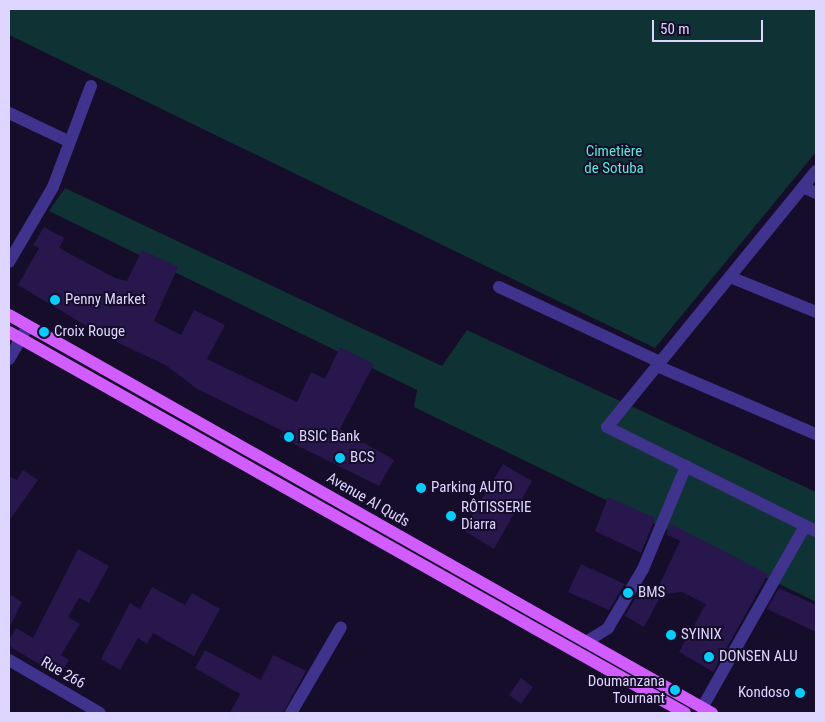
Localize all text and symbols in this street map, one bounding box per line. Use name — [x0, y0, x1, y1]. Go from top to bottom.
scale bar — [655, 10, 766, 42]
text: 50 m — [660, 20, 690, 38]
park label: Cimetière de Sotuba — [584, 142, 644, 177]
place label: Penny Market — [65, 291, 146, 309]
marker: Penny Market — [49, 294, 61, 306]
place label: Croix Rouge — [54, 323, 125, 341]
marker: Croix Rouge — [38, 326, 50, 338]
place label: BSIC Bank — [299, 428, 360, 446]
marker: BSIC Bank — [283, 431, 295, 443]
place label: BCS — [350, 449, 374, 467]
marker: BCS — [334, 452, 346, 464]
street label: Avenue Al Quds — [323, 469, 413, 531]
place label: Parking AUTO — [431, 479, 513, 497]
marker: Parking AUTO — [415, 482, 427, 494]
place label: RÔTISSERIE Diarra — [461, 498, 532, 533]
marker: RÔTISSERIE Diarra — [445, 510, 457, 522]
place label: BMS — [638, 584, 665, 602]
marker: BMS — [622, 587, 634, 599]
place label: SYINIX — [681, 626, 722, 644]
marker: SYINIX — [665, 629, 677, 641]
place label: DONSEN ALU — [719, 648, 798, 666]
marker: DONSEN ALU — [703, 651, 715, 663]
street label: Rue 266 — [38, 653, 88, 693]
place label: Doumanzana Tournant — [588, 672, 665, 707]
marker: Doumanzana Tournant — [669, 684, 681, 696]
place label: Kondoso — [738, 684, 790, 702]
marker: Kondoso — [794, 687, 806, 699]

